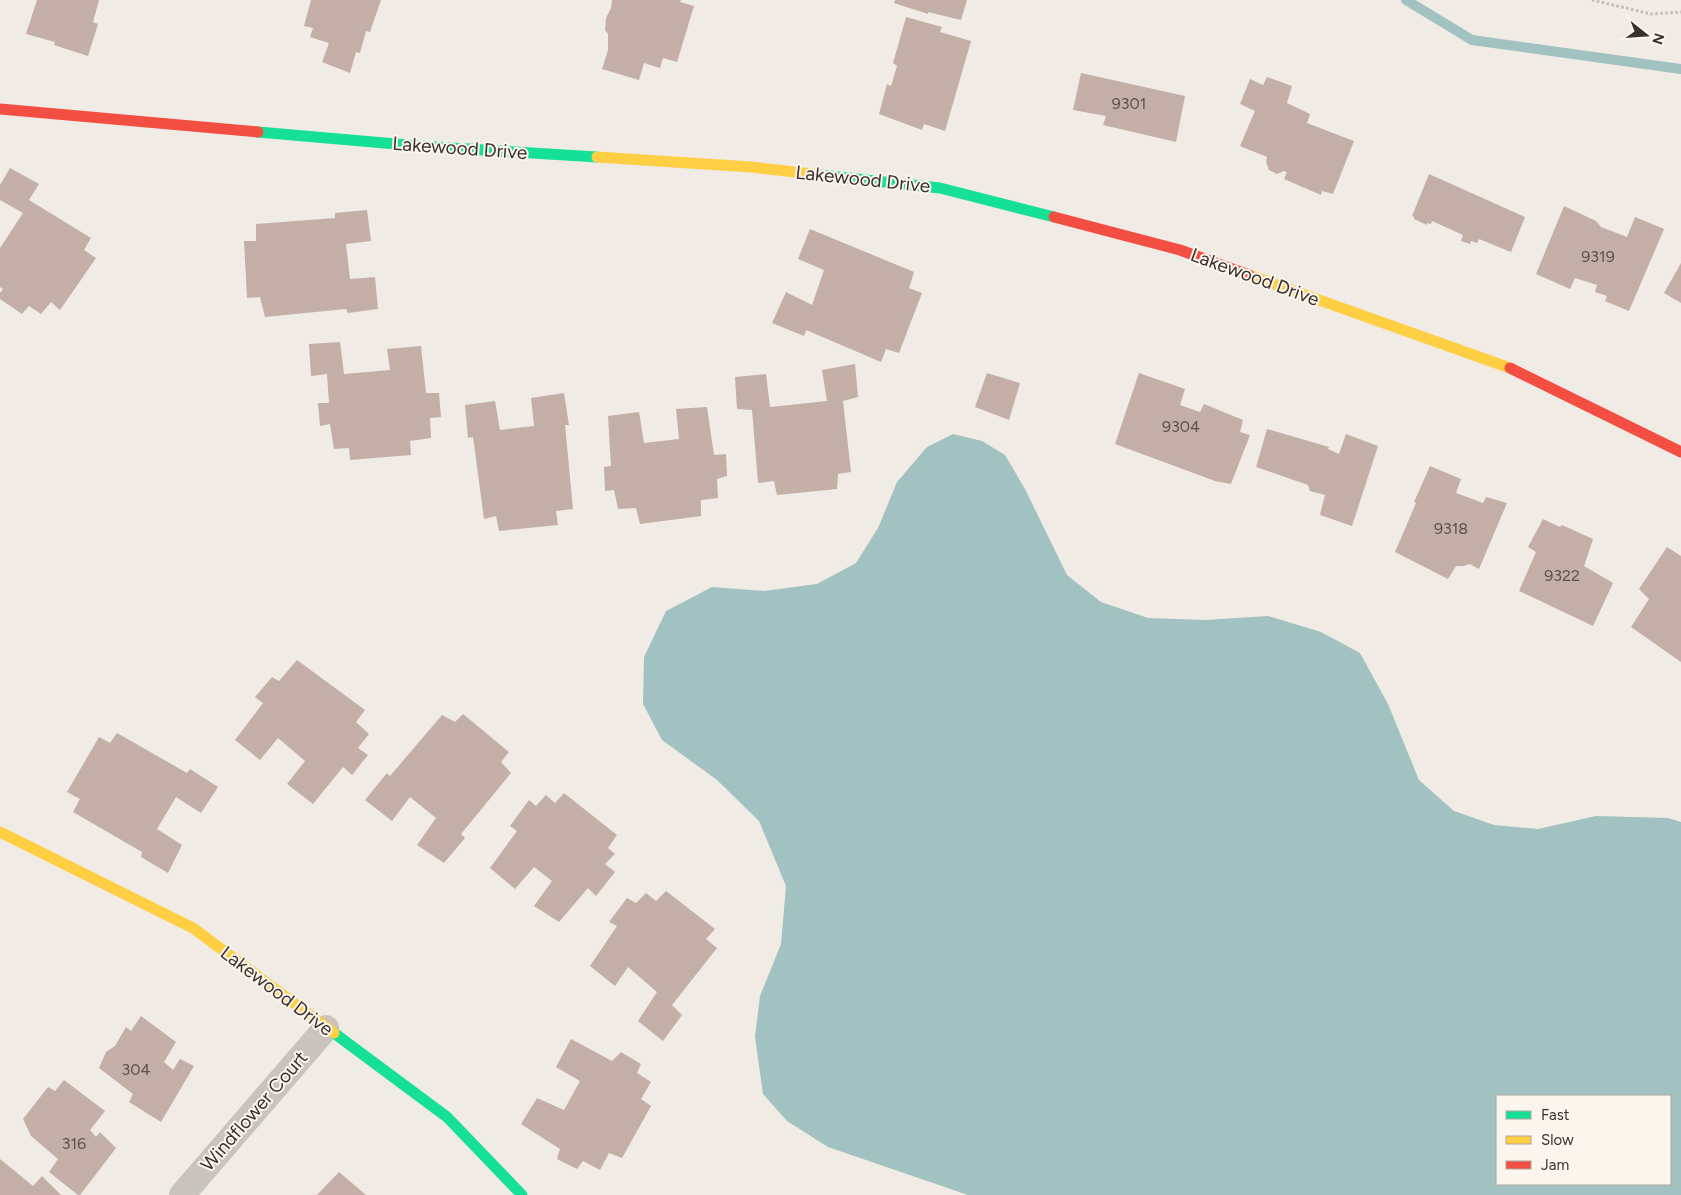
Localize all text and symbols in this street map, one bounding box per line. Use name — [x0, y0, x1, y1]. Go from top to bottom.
north arrow — [1621, 10, 1671, 60]
text: N — [1648, 31, 1668, 46]
house number: 9301 — [1112, 94, 1146, 113]
street label: Lakewood Drive — [392, 132, 528, 164]
street label: Lakewood Drive — [795, 160, 931, 198]
street label: Lakewood Drive — [1188, 243, 1322, 311]
house number: 9319 — [1581, 247, 1615, 266]
house number: 9304 — [1162, 417, 1200, 436]
house number: 9318 — [1434, 519, 1468, 538]
house number: 9322 — [1544, 566, 1580, 585]
street label: Lakewood Drive — [216, 941, 338, 1041]
street label: Windflower Court — [196, 1046, 312, 1176]
house number: 304 — [122, 1060, 151, 1079]
legend — [1496, 1095, 1671, 1185]
text: Fast — [1541, 1106, 1570, 1124]
text: Slow — [1541, 1131, 1574, 1149]
house number: 316 — [62, 1134, 86, 1153]
text: Jam — [1541, 1156, 1569, 1174]

